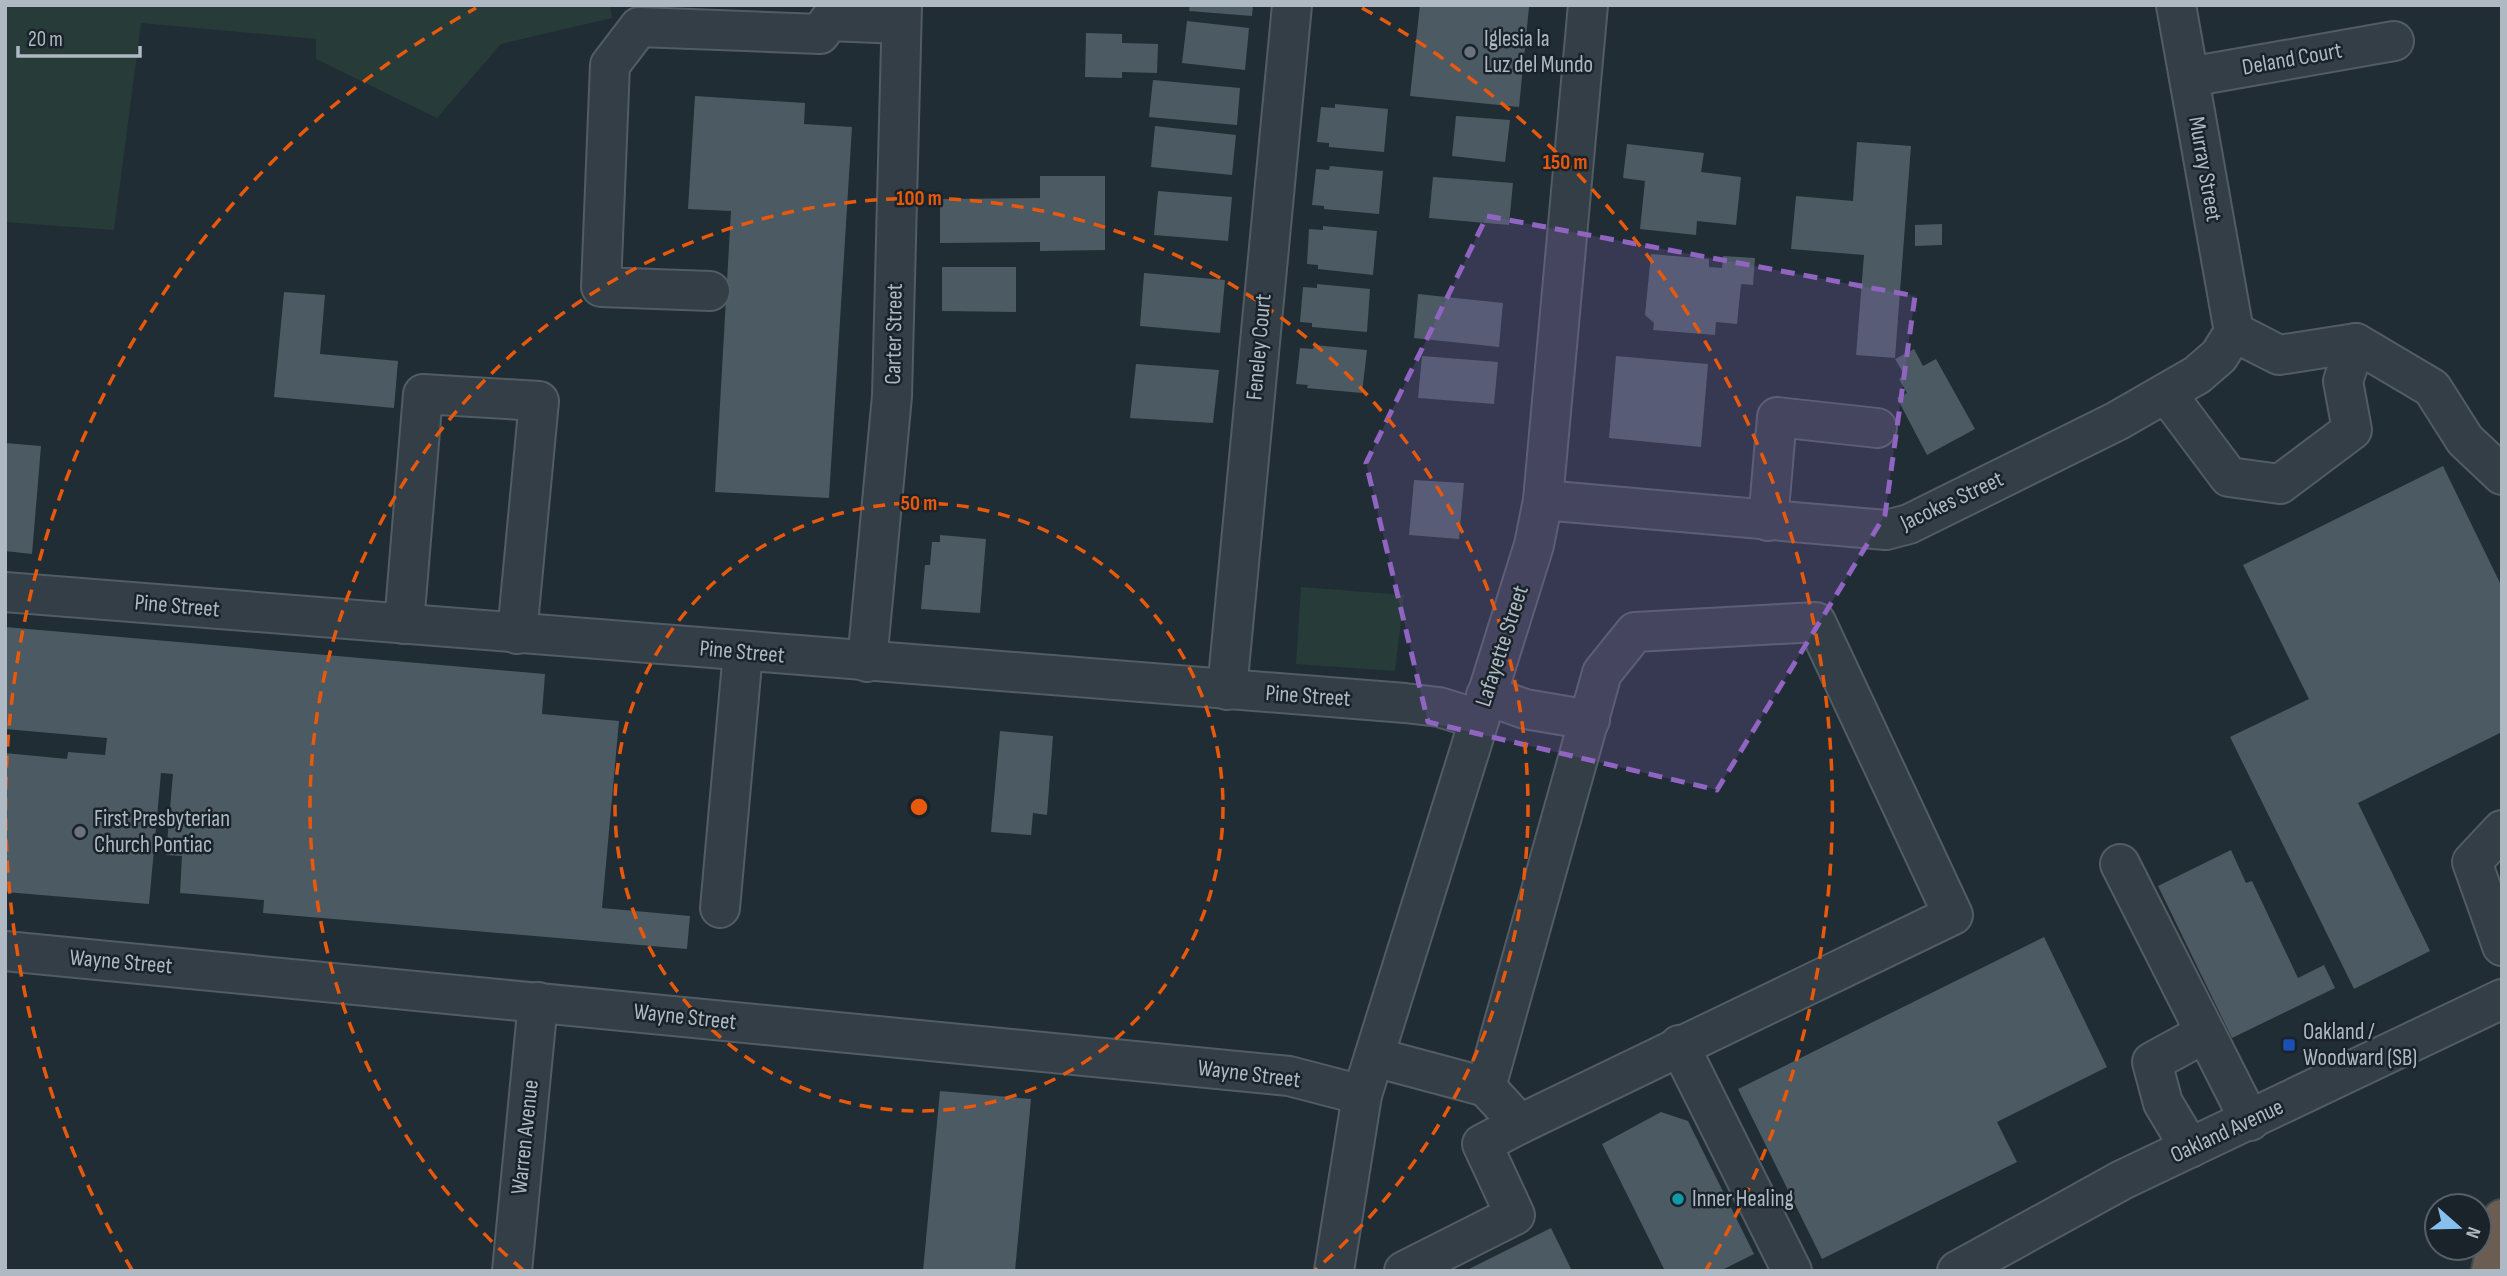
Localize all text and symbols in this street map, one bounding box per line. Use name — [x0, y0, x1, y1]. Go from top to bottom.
scale bar — [18, 14, 140, 58]
place label: Iglesia la Luz del Mundo — [1484, 25, 1593, 79]
text: 20 m — [28, 27, 63, 52]
street label: Deland Court — [2240, 36, 2344, 82]
marker: Iglesia la Luz del Mundo — [1462, 44, 1478, 60]
street label: Murray Street — [2182, 114, 2228, 224]
text: 150 m — [1543, 150, 1587, 175]
text: 100 m — [896, 186, 942, 211]
street label: Carter Street — [879, 283, 909, 385]
street label: Feneley Court — [1240, 293, 1278, 401]
street label: Jacokes Street — [1895, 465, 2008, 537]
text: 50 m — [901, 491, 937, 516]
street label: Lafayette Street — [1469, 582, 1535, 710]
street label: Pine Street — [133, 588, 221, 624]
street label: Pine Street — [698, 634, 786, 670]
street label: Pine Street — [1264, 679, 1352, 713]
centre of rings — [907, 795, 931, 819]
place label: First Presbyterian Church Pontiac — [94, 805, 230, 859]
marker: First Presbyterian Church Pontiac — [72, 824, 88, 840]
street label: Wayne Street — [68, 944, 174, 980]
street label: Wayne Street — [632, 998, 738, 1036]
place label: Oakland / Woodward (SB) — [2303, 1018, 2417, 1072]
marker: Oakland / Woodward (SB) — [2281, 1037, 2297, 1053]
street label: Wayne Street — [1196, 1054, 1302, 1094]
street label: Warren Avenue — [505, 1078, 545, 1196]
street label: Oakland Avenue — [2166, 1093, 2288, 1169]
place label: Inner Healing — [1692, 1185, 1794, 1213]
marker: Inner Healing — [1670, 1191, 1686, 1207]
north arrow — [2423, 1192, 2493, 1262]
text: N — [2460, 1224, 2485, 1241]

